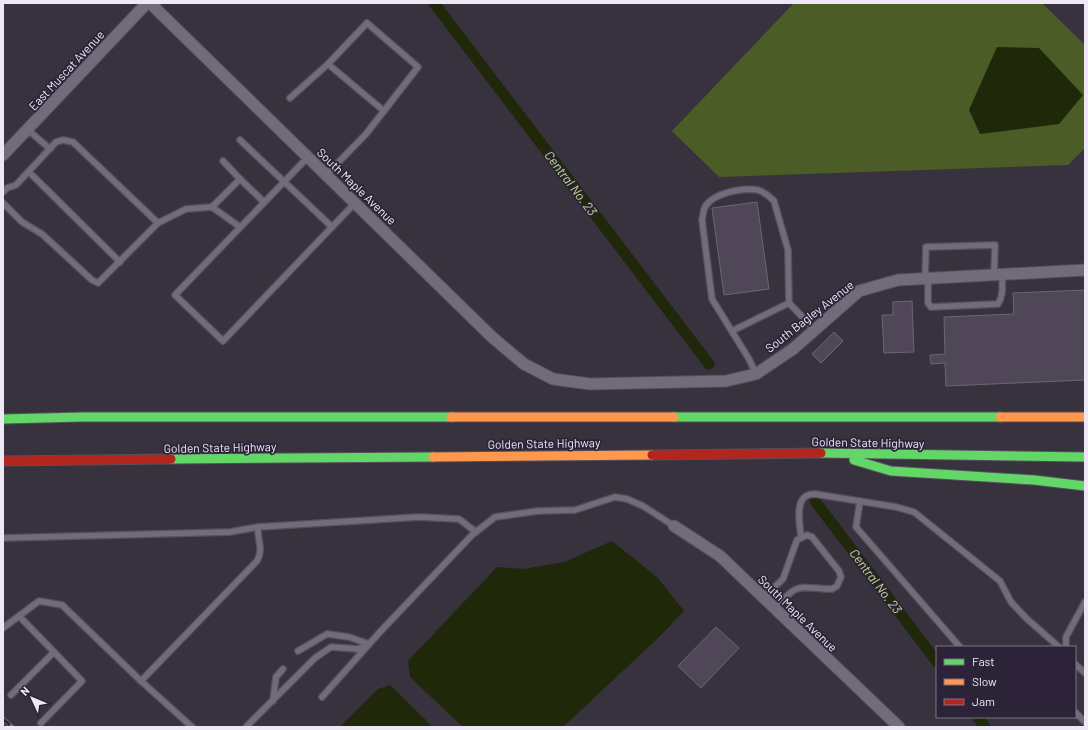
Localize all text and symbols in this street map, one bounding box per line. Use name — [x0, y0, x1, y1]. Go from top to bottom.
street label: East Muscat Avenue — [25, 27, 107, 113]
street label: South Maple Avenue — [315, 145, 399, 227]
water label: Central No. 23 — [541, 147, 601, 219]
street label: South Bagley Avenue — [762, 277, 856, 355]
street label: Golden State Highway — [812, 434, 925, 450]
street label: Golden State Highway — [488, 435, 601, 451]
street label: Golden State Highway — [164, 439, 277, 455]
water label: Central No. 23 — [846, 545, 906, 617]
street label: South Maple Avenue — [756, 572, 840, 654]
legend — [936, 646, 1076, 718]
text: Fast — [972, 654, 995, 668]
text: Slow — [972, 674, 997, 688]
north arrow — [12, 678, 52, 718]
text: N — [17, 684, 32, 698]
text: Jam — [972, 694, 995, 708]

